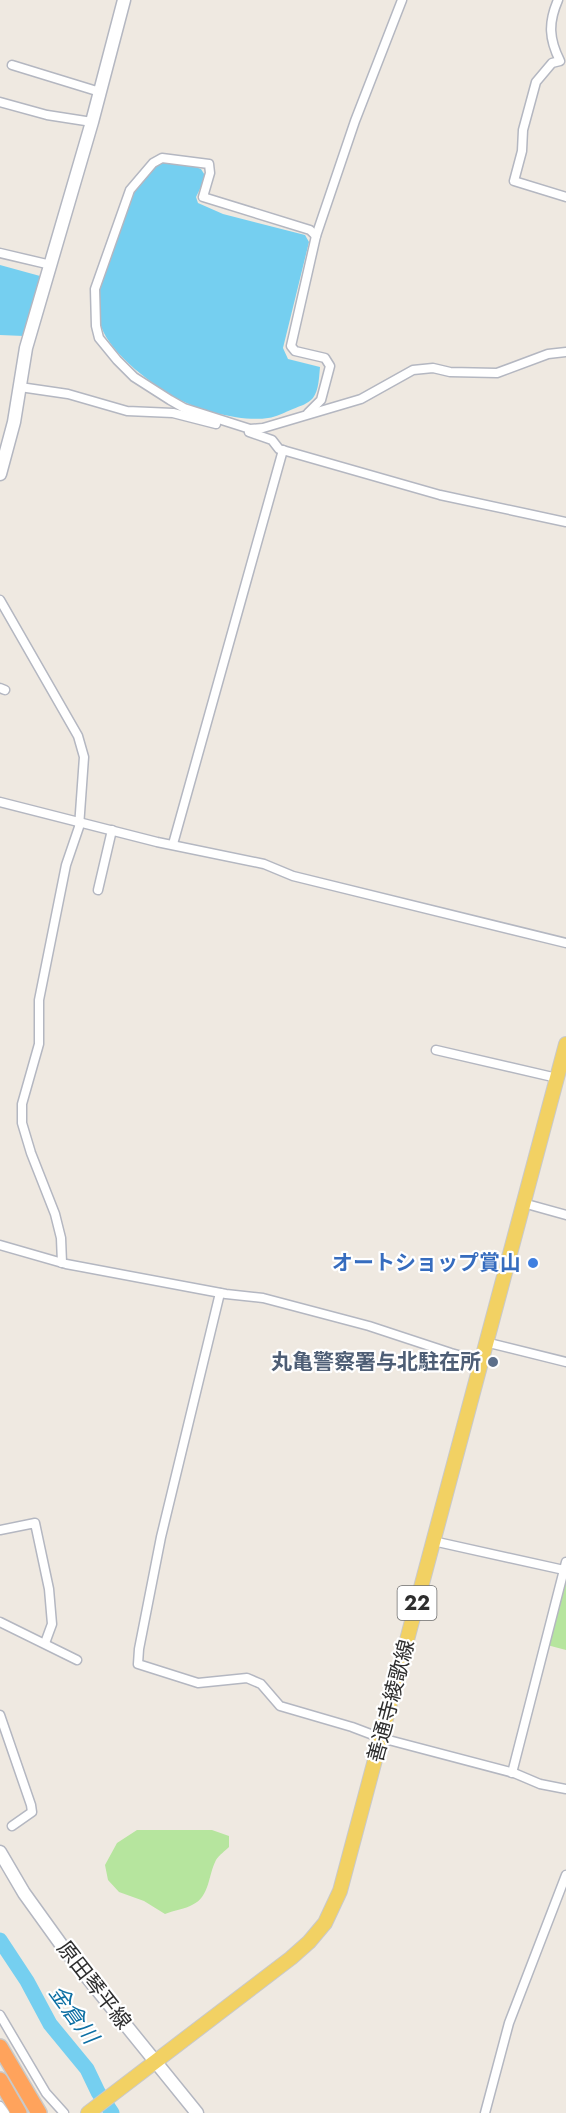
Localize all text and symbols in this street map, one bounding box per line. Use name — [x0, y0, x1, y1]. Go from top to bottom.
place label: オートショップ賞山 — [332, 1248, 521, 1278]
marker: オートショップ賞山 — [526, 1256, 540, 1270]
place label: 丸亀警察署与北駐在所 — [271, 1347, 481, 1377]
marker: 丸亀警察署与北駐在所 — [486, 1355, 500, 1369]
road number: 22 — [398, 1586, 436, 1620]
street label: 善通寺綾歌線 — [360, 1636, 422, 1766]
street label: 原田琴平線 — [50, 1934, 138, 2036]
water label: 金倉川 — [42, 1978, 108, 2052]

